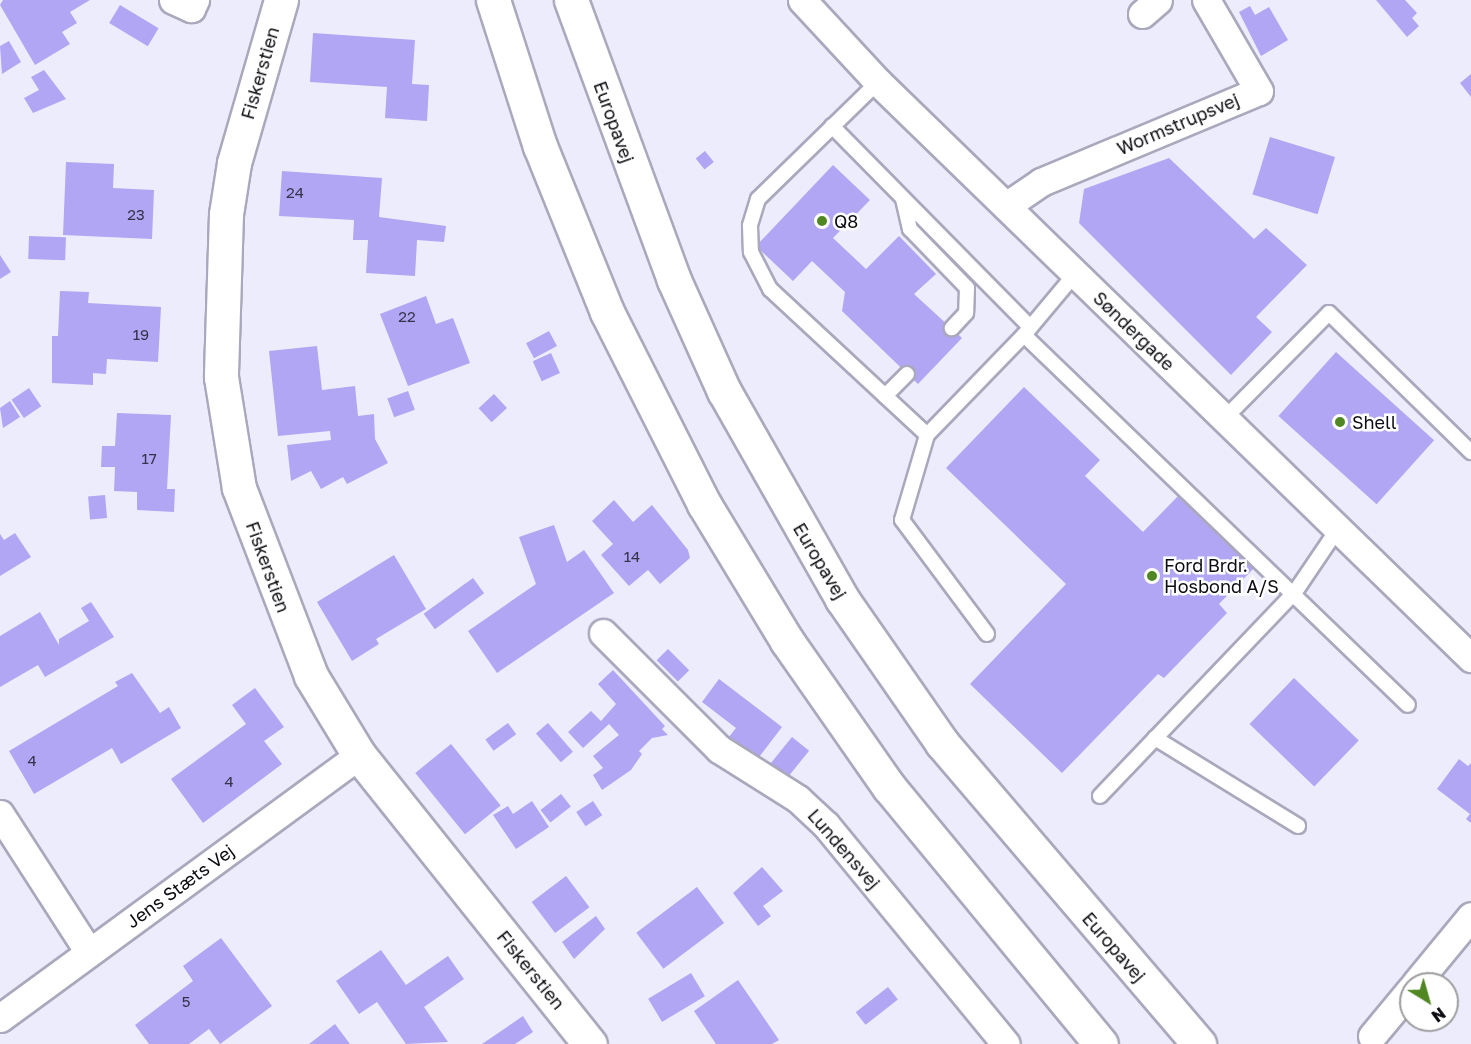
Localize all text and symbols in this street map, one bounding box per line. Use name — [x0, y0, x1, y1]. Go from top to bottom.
street label: Fiskerstien — [236, 24, 284, 122]
street label: Europavej — [589, 78, 639, 166]
street label: Wormstrupsvej — [1114, 89, 1242, 159]
house number: 24 — [286, 184, 304, 202]
house number: 23 — [127, 206, 145, 224]
place label: Q8 — [834, 210, 858, 232]
marker: Q8 — [815, 214, 829, 228]
street label: Søndergade — [1089, 287, 1179, 375]
house number: 22 — [398, 308, 416, 326]
house number: 19 — [133, 326, 149, 344]
place label: Shell — [1352, 411, 1397, 433]
marker: Shell — [1333, 415, 1347, 429]
house number: 17 — [141, 450, 157, 468]
street label: Fiskerstien — [242, 518, 294, 616]
street label: Europavej — [789, 519, 851, 603]
house number: 14 — [624, 548, 640, 566]
place label: Ford Brdr. Hosbond A/S — [1164, 555, 1279, 598]
marker: Ford Brdr. Hosbond A/S — [1145, 569, 1159, 583]
house number: 4 — [27, 752, 37, 770]
house number: 4 — [224, 773, 234, 791]
street label: Lundensvej — [803, 805, 885, 893]
street label: Jens Stæts Vej — [122, 840, 238, 932]
street label: Europavej — [1078, 908, 1150, 986]
street label: Fiskerstien — [493, 926, 569, 1014]
north arrow — [1399, 972, 1459, 1032]
house number: 5 — [182, 993, 190, 1011]
text: N — [1428, 1003, 1450, 1026]

